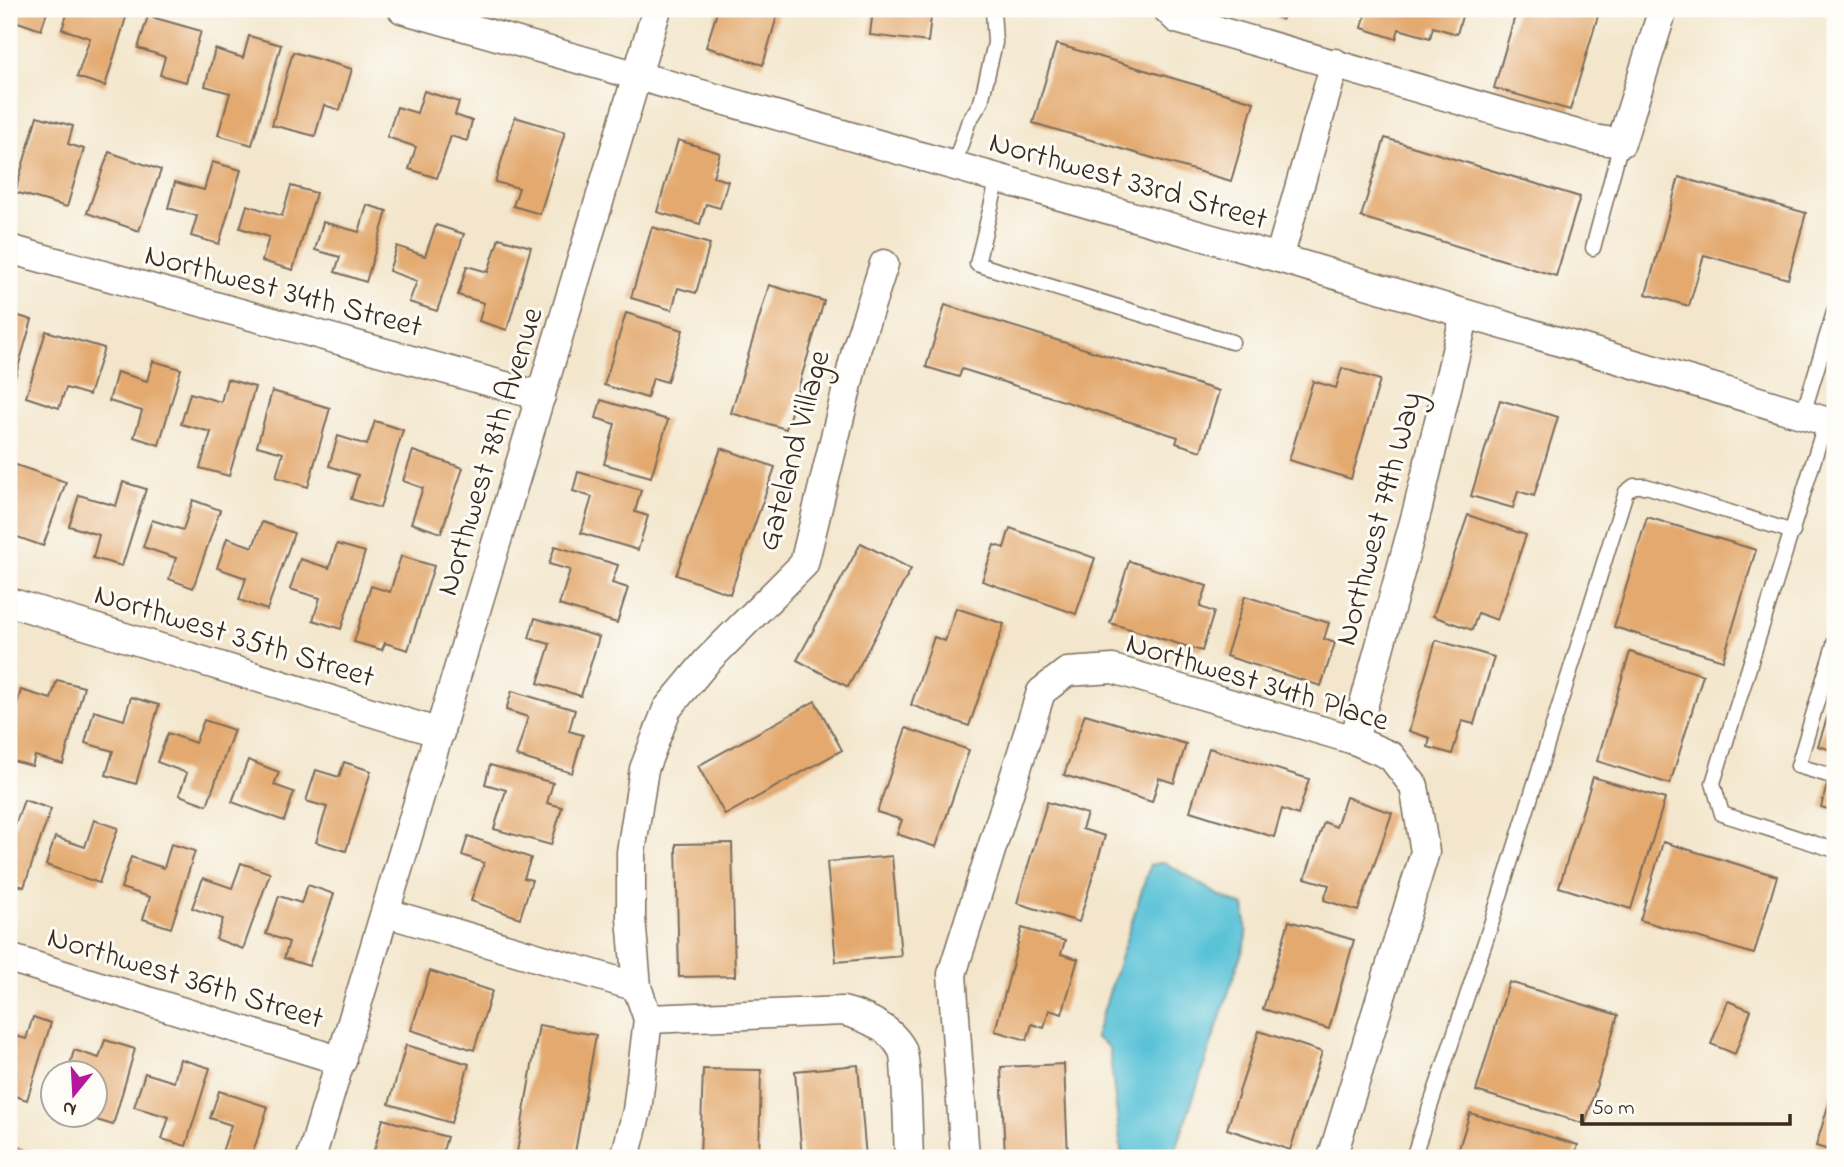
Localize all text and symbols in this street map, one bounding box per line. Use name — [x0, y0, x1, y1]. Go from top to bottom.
street label: Northwest 33rd Street — [983, 120, 1273, 245]
street label: Northwest 34th Street — [139, 233, 427, 352]
street label: Northwest 78th Avenue — [425, 301, 558, 602]
street label: Gateland Village — [746, 345, 845, 556]
street label: Northwest 79th Way — [1324, 387, 1437, 651]
street label: Northwest 35th Street — [88, 572, 380, 702]
street label: Northwest 34th Place — [1120, 621, 1395, 746]
street label: Northwest 36th Street — [41, 915, 329, 1044]
north arrow — [38, 1058, 108, 1128]
scale bar — [1582, 1083, 1790, 1127]
text: N — [59, 1093, 80, 1123]
text: 50 m — [1592, 1094, 1635, 1124]

